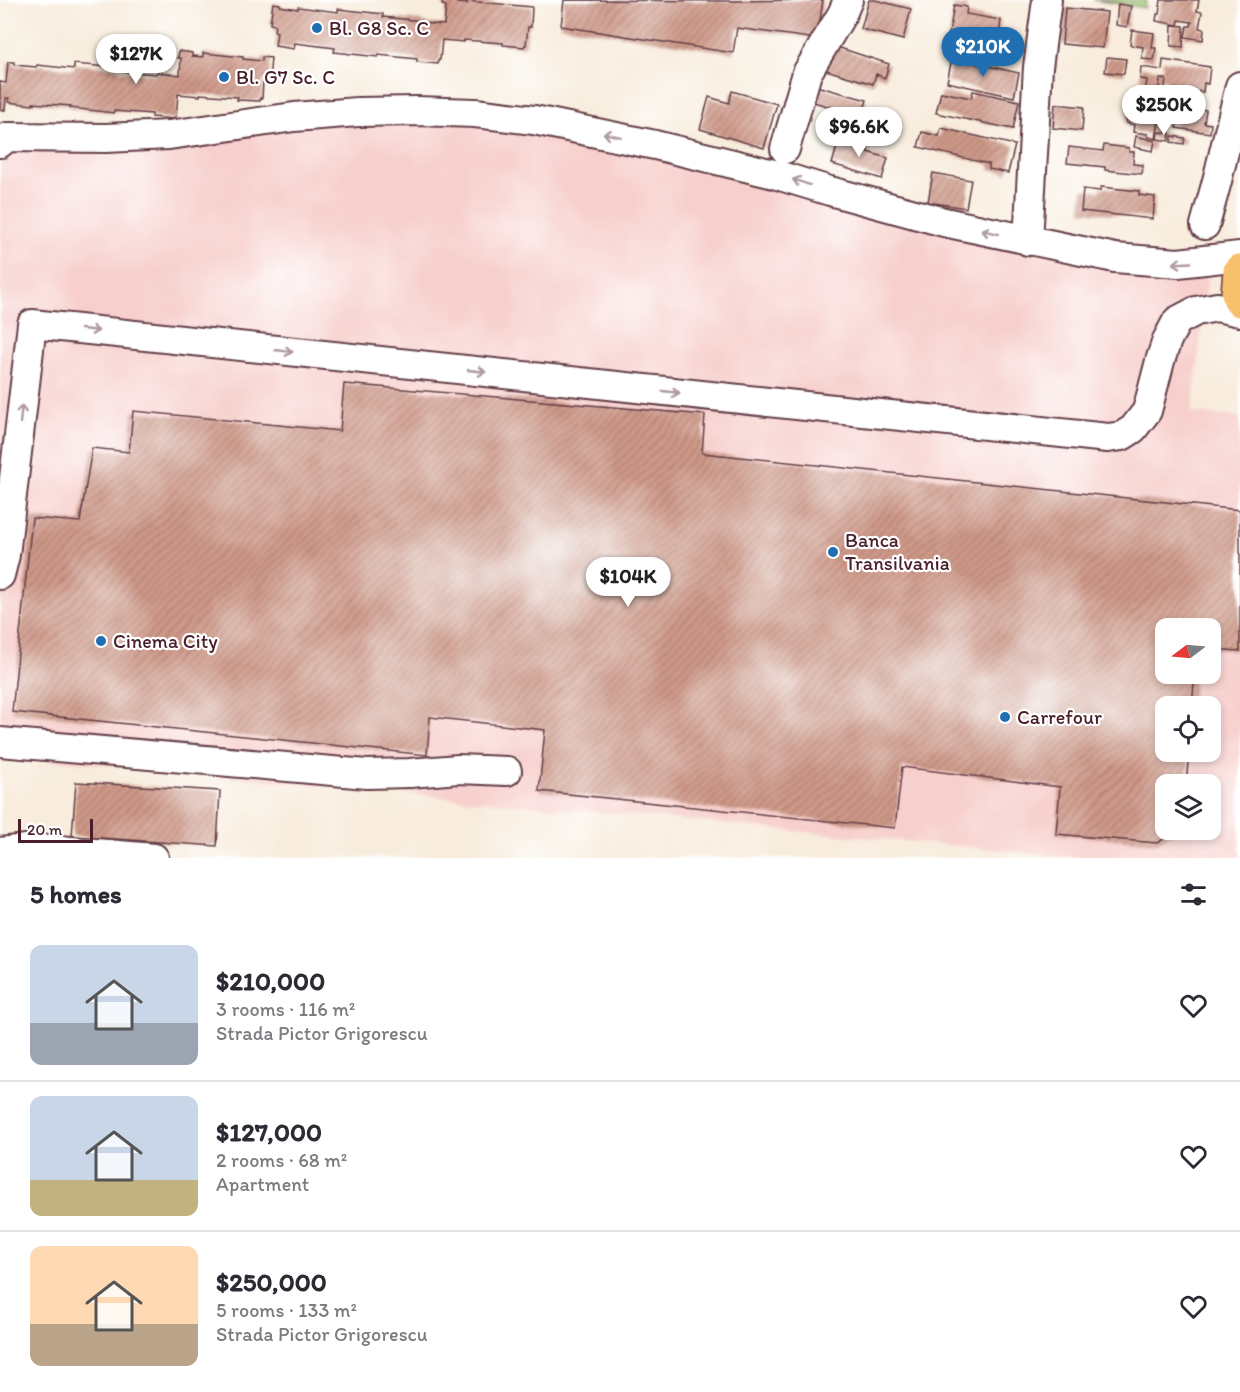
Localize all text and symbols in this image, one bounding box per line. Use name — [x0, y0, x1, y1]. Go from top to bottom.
place label: Bl. G8 Sc. C — [329, 16, 429, 40]
marker: Bl. G8 Sc. C — [310, 21, 324, 35]
pin: $210K — [941, 27, 1025, 78]
pin: $127K — [94, 34, 178, 85]
text: $210K — [955, 34, 1011, 58]
text: $127K — [110, 41, 162, 65]
place label: Bl. G7 Sc. C — [236, 65, 335, 89]
marker: Bl. G7 Sc. C — [217, 70, 231, 84]
pin: $250K — [1122, 85, 1206, 136]
text: $250K — [1136, 92, 1192, 116]
pin: $96.6K — [810, 107, 908, 158]
text: $96.6K — [829, 114, 889, 138]
one-way arrow — [603, 129, 622, 141]
one-way arrow — [792, 176, 811, 187]
one-way arrow — [981, 226, 1000, 238]
one-way arrow — [1173, 257, 1192, 268]
one-way arrow — [79, 325, 99, 336]
one-way arrow — [273, 346, 293, 357]
one-way arrow — [467, 366, 487, 377]
one-way arrow — [661, 387, 681, 398]
one-way arrow — [16, 404, 27, 424]
place label: Banca Transilvania — [845, 528, 950, 575]
marker: Banca Transilvania — [826, 545, 840, 559]
pin: $104K — [586, 557, 670, 608]
text: $104K — [600, 564, 656, 588]
north arrow — [1155, 618, 1221, 684]
map controls — [1155, 618, 1221, 840]
place label: Cinema City — [113, 629, 218, 653]
marker: Cinema City — [94, 634, 108, 648]
button: locate — [1155, 696, 1221, 762]
place label: Carrefour — [1017, 705, 1102, 729]
marker: Carrefour — [998, 710, 1012, 724]
button: layers — [1155, 774, 1221, 840]
scale bar — [18, 816, 93, 844]
text: 20 m — [27, 820, 62, 839]
text: 5 homes — [30, 878, 122, 910]
icon: filters — [1177, 878, 1210, 911]
text: $210,000 — [216, 965, 325, 997]
icon: home — [78, 969, 150, 1041]
icon: heart — [1177, 989, 1210, 1022]
text: 3 rooms · 116 m² — [216, 997, 355, 1021]
text: Strada Pictor Grigorescu — [216, 1021, 428, 1045]
text: $127,000 — [216, 1116, 322, 1148]
icon: home — [78, 1120, 150, 1192]
icon: heart — [1177, 1140, 1210, 1173]
text: 2 rooms · 68 m² — [216, 1148, 347, 1172]
text: Apartment — [216, 1172, 309, 1196]
text: $250,000 — [216, 1266, 327, 1298]
icon: home — [78, 1270, 150, 1342]
icon: heart — [1177, 1290, 1210, 1323]
text: 5 rooms · 133 m² — [216, 1298, 357, 1322]
text: Strada Pictor Grigorescu — [216, 1322, 428, 1346]

